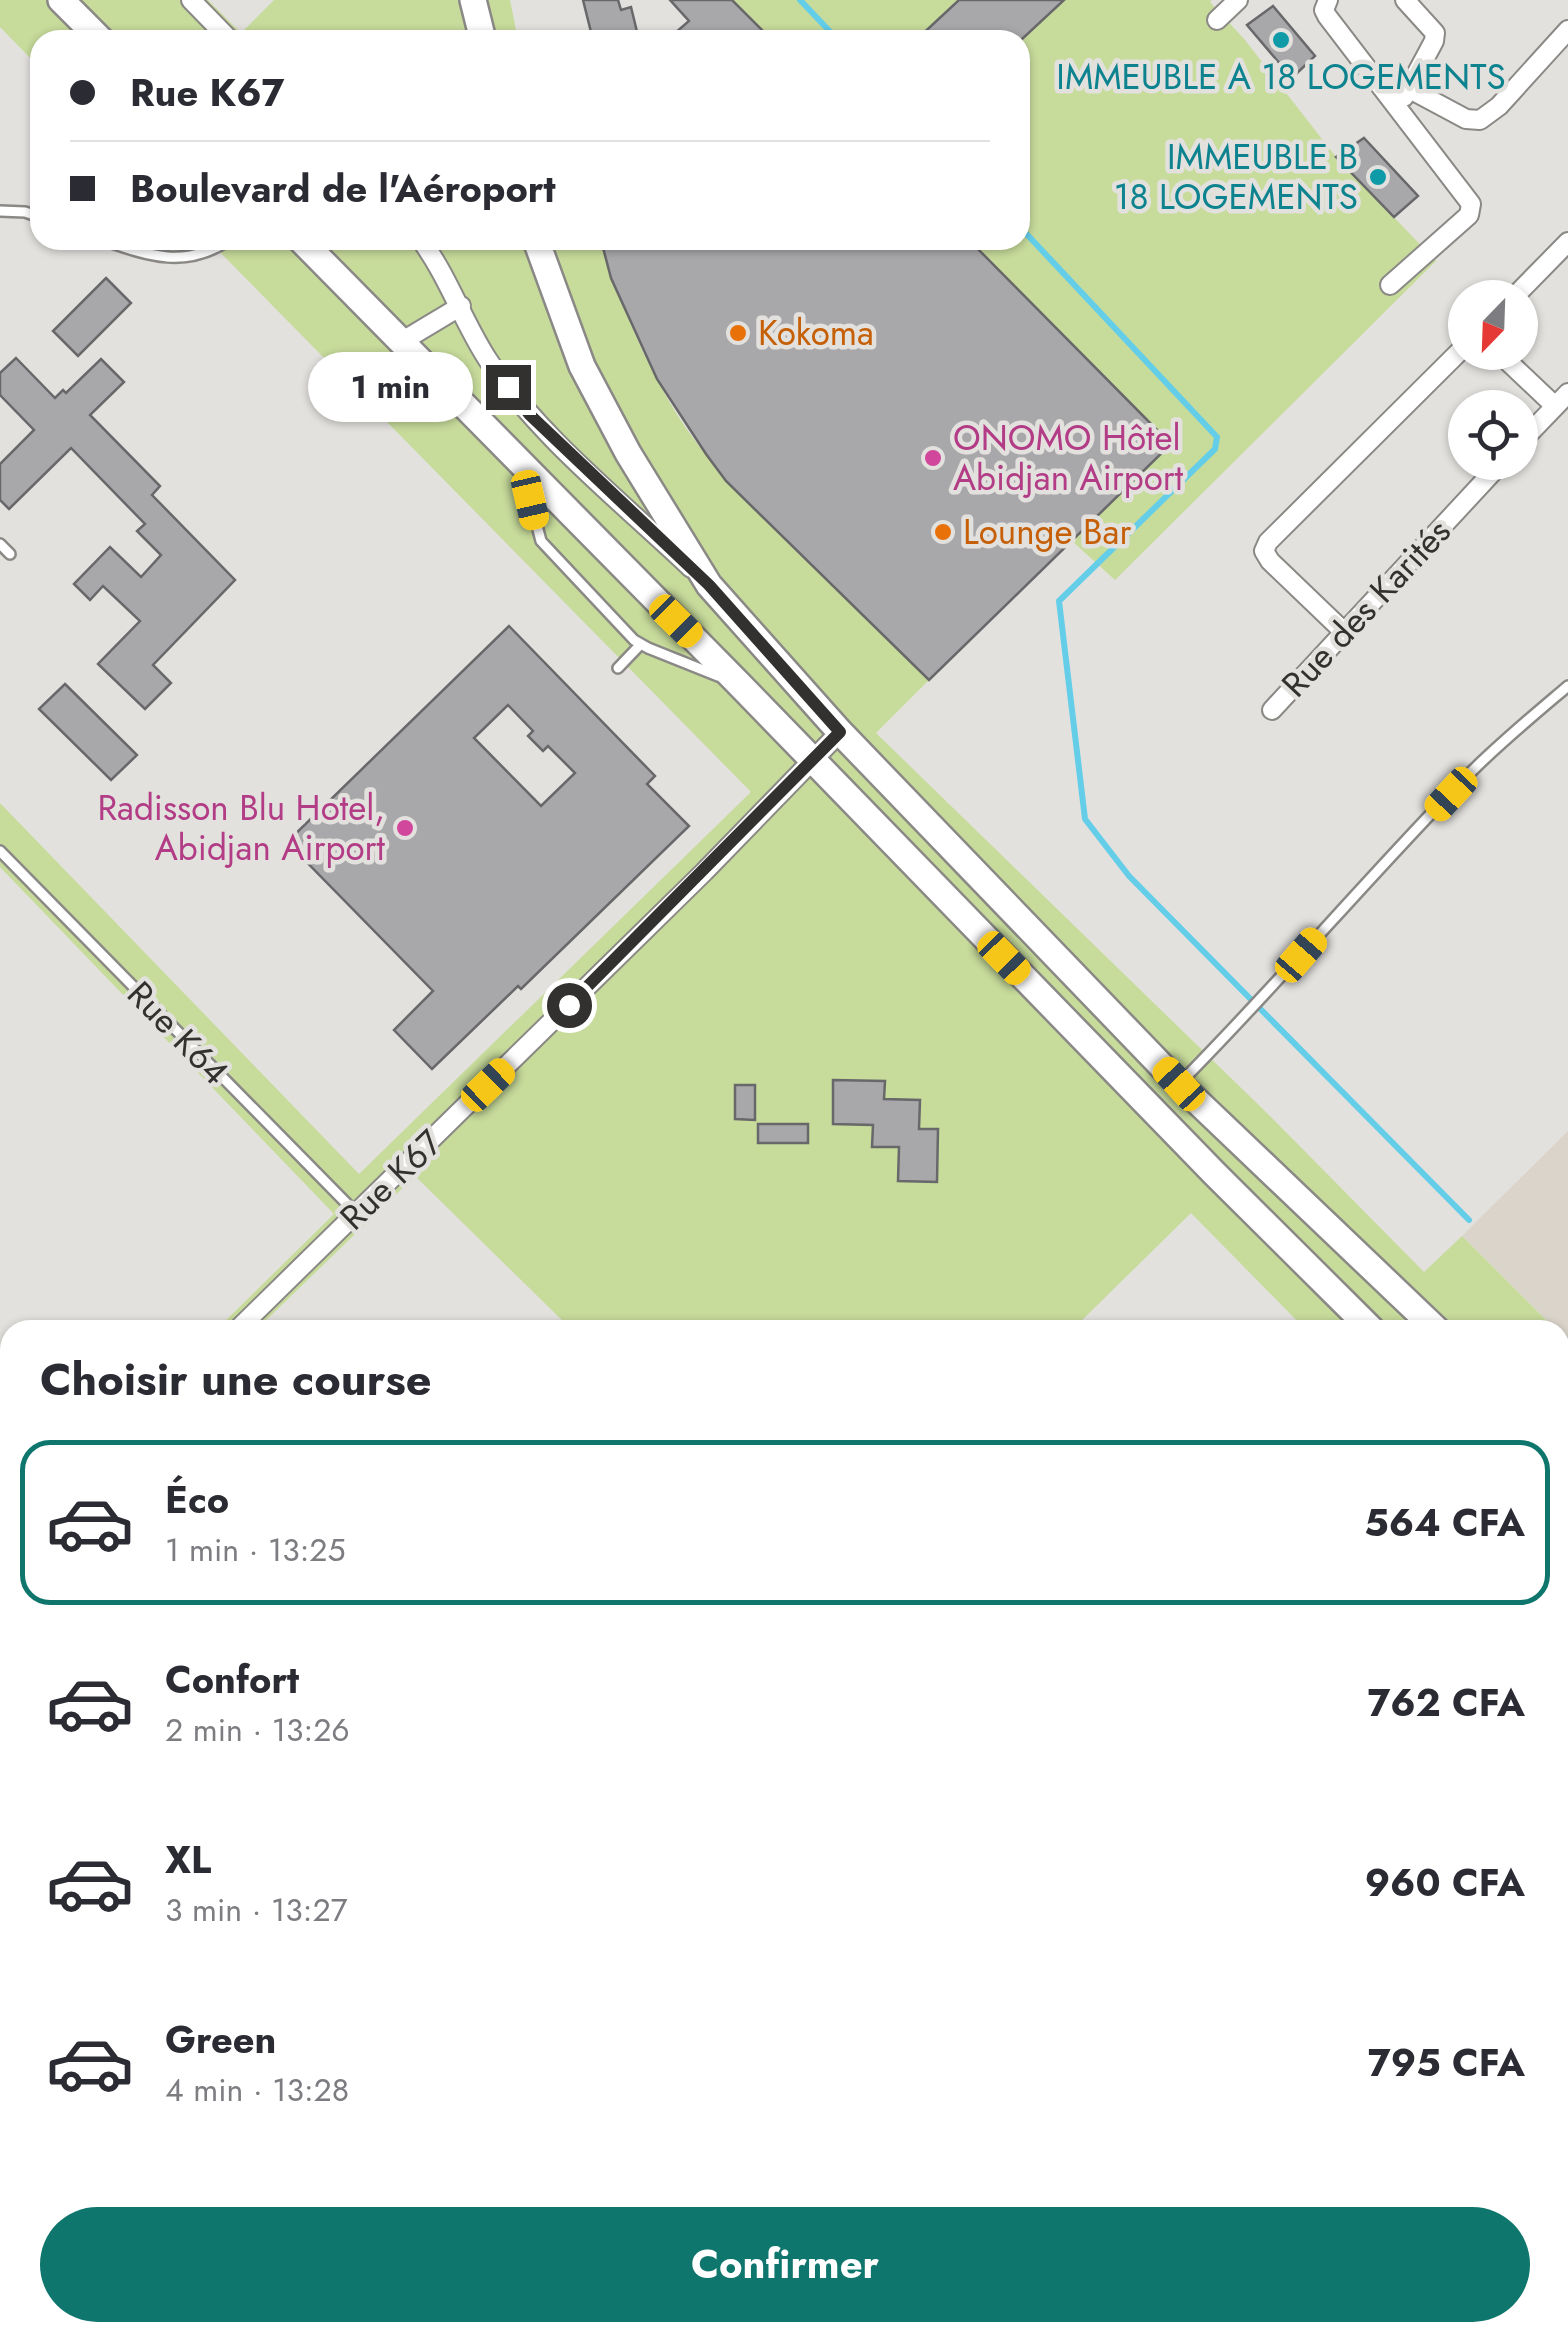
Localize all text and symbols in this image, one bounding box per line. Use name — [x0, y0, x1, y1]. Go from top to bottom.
marker: IMMEUBLE A 18 LOGEMENTS — [1270, 29, 1292, 51]
place label: IMMEUBLE A 18 LOGEMENTS — [1056, 52, 1506, 102]
text: Rue K67 — [130, 65, 285, 120]
place label: IMMEUBLE B 18 LOGEMENTS — [1114, 132, 1358, 222]
text: Boulevard de l'Aéroport — [130, 161, 556, 216]
marker: IMMEUBLE B 18 LOGEMENTS — [1367, 166, 1389, 188]
north arrow — [1448, 280, 1538, 370]
map controls — [1448, 280, 1538, 480]
place label: Kokoma — [758, 308, 874, 358]
marker: Kokoma — [727, 322, 749, 344]
callout: 1 min — [308, 352, 473, 422]
text: 1 min — [351, 364, 430, 410]
route end — [486, 365, 531, 410]
button: locate — [1448, 390, 1538, 480]
place label: ONOMO Hôtel Abidjan Airport — [953, 413, 1184, 503]
marker: ONOMO Hôtel Abidjan Airport — [922, 447, 944, 469]
car — [509, 467, 551, 533]
place label: Lounge Bar — [963, 507, 1131, 557]
street label: Rue des Karités — [1270, 508, 1462, 708]
marker: Lounge Bar — [932, 521, 954, 543]
car — [644, 589, 708, 653]
car — [1420, 762, 1482, 826]
place label: Radisson Blu Hotel, Abidjan Airport — [97, 783, 386, 873]
marker: Radisson Blu Hotel, Abidjan Airport — [394, 817, 416, 839]
car — [1270, 923, 1332, 987]
car — [972, 926, 1036, 990]
street label: Rue K64 — [116, 970, 240, 1096]
route start — [547, 983, 592, 1028]
car — [1148, 1052, 1210, 1116]
car — [456, 1053, 520, 1117]
street label: Rue K67 — [329, 1118, 454, 1241]
text: Choisir une course — [40, 1347, 432, 1412]
text: Éco — [165, 1472, 229, 1527]
icon: car — [45, 1478, 135, 1568]
text: 564 CFA — [1364, 1495, 1525, 1550]
text: 1 min · 13:25 — [165, 1527, 346, 1573]
text: Confort — [165, 1652, 299, 1707]
icon: car — [45, 1658, 135, 1748]
text: 762 CFA — [1367, 1675, 1525, 1730]
text: 2 min · 13:26 — [165, 1707, 350, 1753]
text: XL — [165, 1832, 211, 1887]
icon: car — [45, 1838, 135, 1928]
text: 960 CFA — [1365, 1855, 1525, 1910]
text: 3 min · 13:27 — [165, 1887, 347, 1933]
text: Green — [165, 2012, 276, 2067]
icon: car — [45, 2018, 135, 2108]
text: 795 CFA — [1368, 2035, 1525, 2090]
text: 4 min · 13:28 — [165, 2067, 349, 2113]
button: Confirmer — [40, 2207, 1530, 2322]

